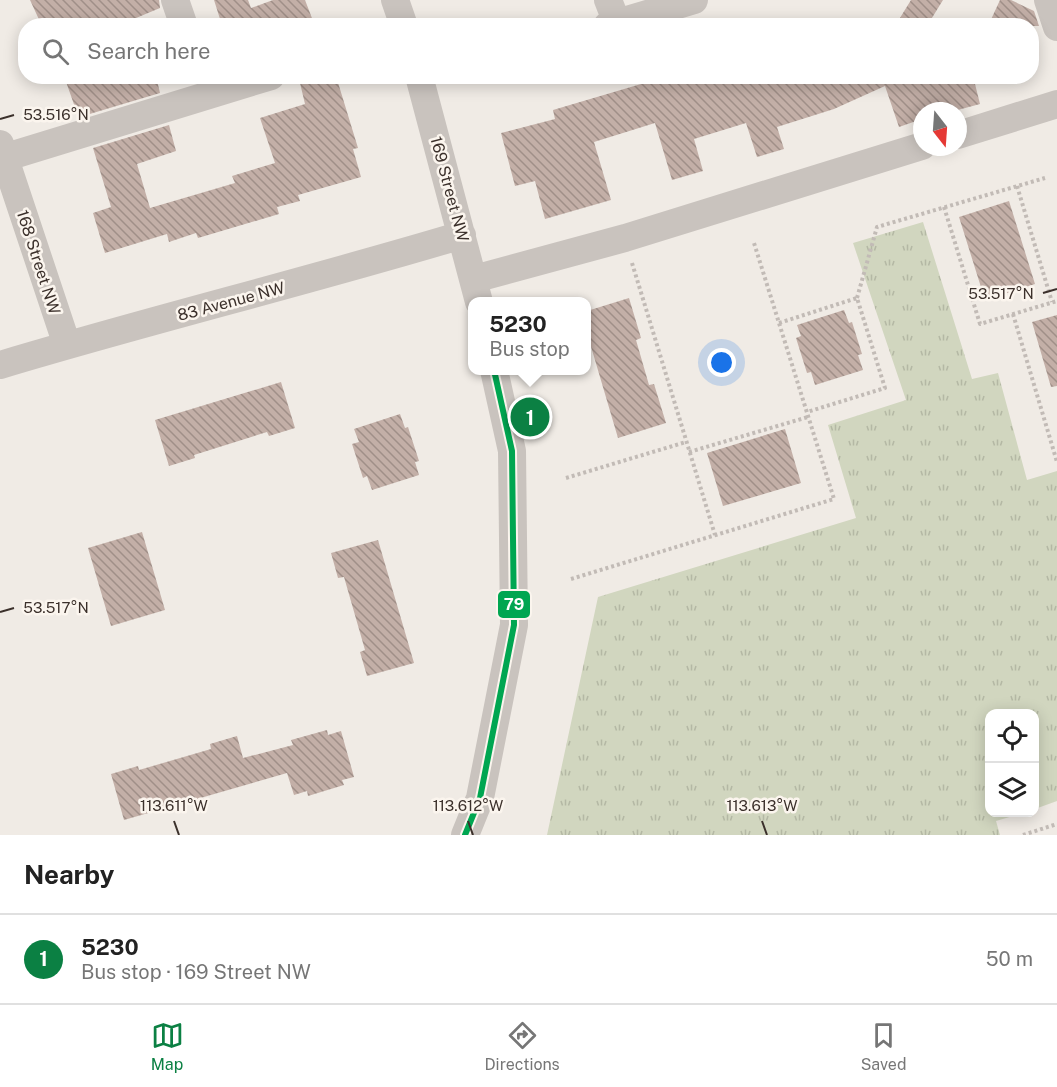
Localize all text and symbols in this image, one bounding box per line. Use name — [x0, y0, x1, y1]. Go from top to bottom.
search box — [18, 18, 1039, 84]
icon: search — [39, 35, 72, 68]
text: Search here — [87, 38, 211, 64]
north arrow — [913, 102, 967, 156]
text: 53.516°N — [23, 106, 89, 123]
street label: 169 Street NW — [426, 134, 473, 244]
street label: 168 Street NW — [13, 208, 64, 317]
street label: 83 Avenue NW — [175, 278, 287, 325]
text: 53.517°N — [968, 285, 1034, 302]
popup — [468, 297, 591, 375]
text: 5230 — [489, 311, 547, 337]
text: Bus stop — [489, 337, 570, 361]
your location — [707, 348, 736, 377]
pin: 1 — [510, 394, 550, 440]
line badge: 79 — [497, 590, 531, 619]
text: 79 — [504, 595, 524, 614]
text: 53.517°N — [23, 599, 89, 616]
map controls — [985, 709, 1039, 817]
button: locate — [985, 709, 1039, 763]
button: layers — [985, 763, 1039, 817]
text: 113.611°W — [140, 797, 208, 814]
text: 113.612°W — [433, 797, 503, 814]
text: 113.613°W — [726, 797, 798, 814]
text: Nearby — [24, 859, 114, 890]
text: 5230 — [81, 934, 139, 960]
text: 1 — [39, 947, 48, 971]
text: 50 m — [986, 947, 1033, 971]
text: Bus stop · 169 Street NW — [81, 960, 311, 984]
tab: Map — [151, 1019, 184, 1074]
tab: Directions — [485, 1019, 560, 1074]
tab: Saved — [861, 1019, 906, 1074]

